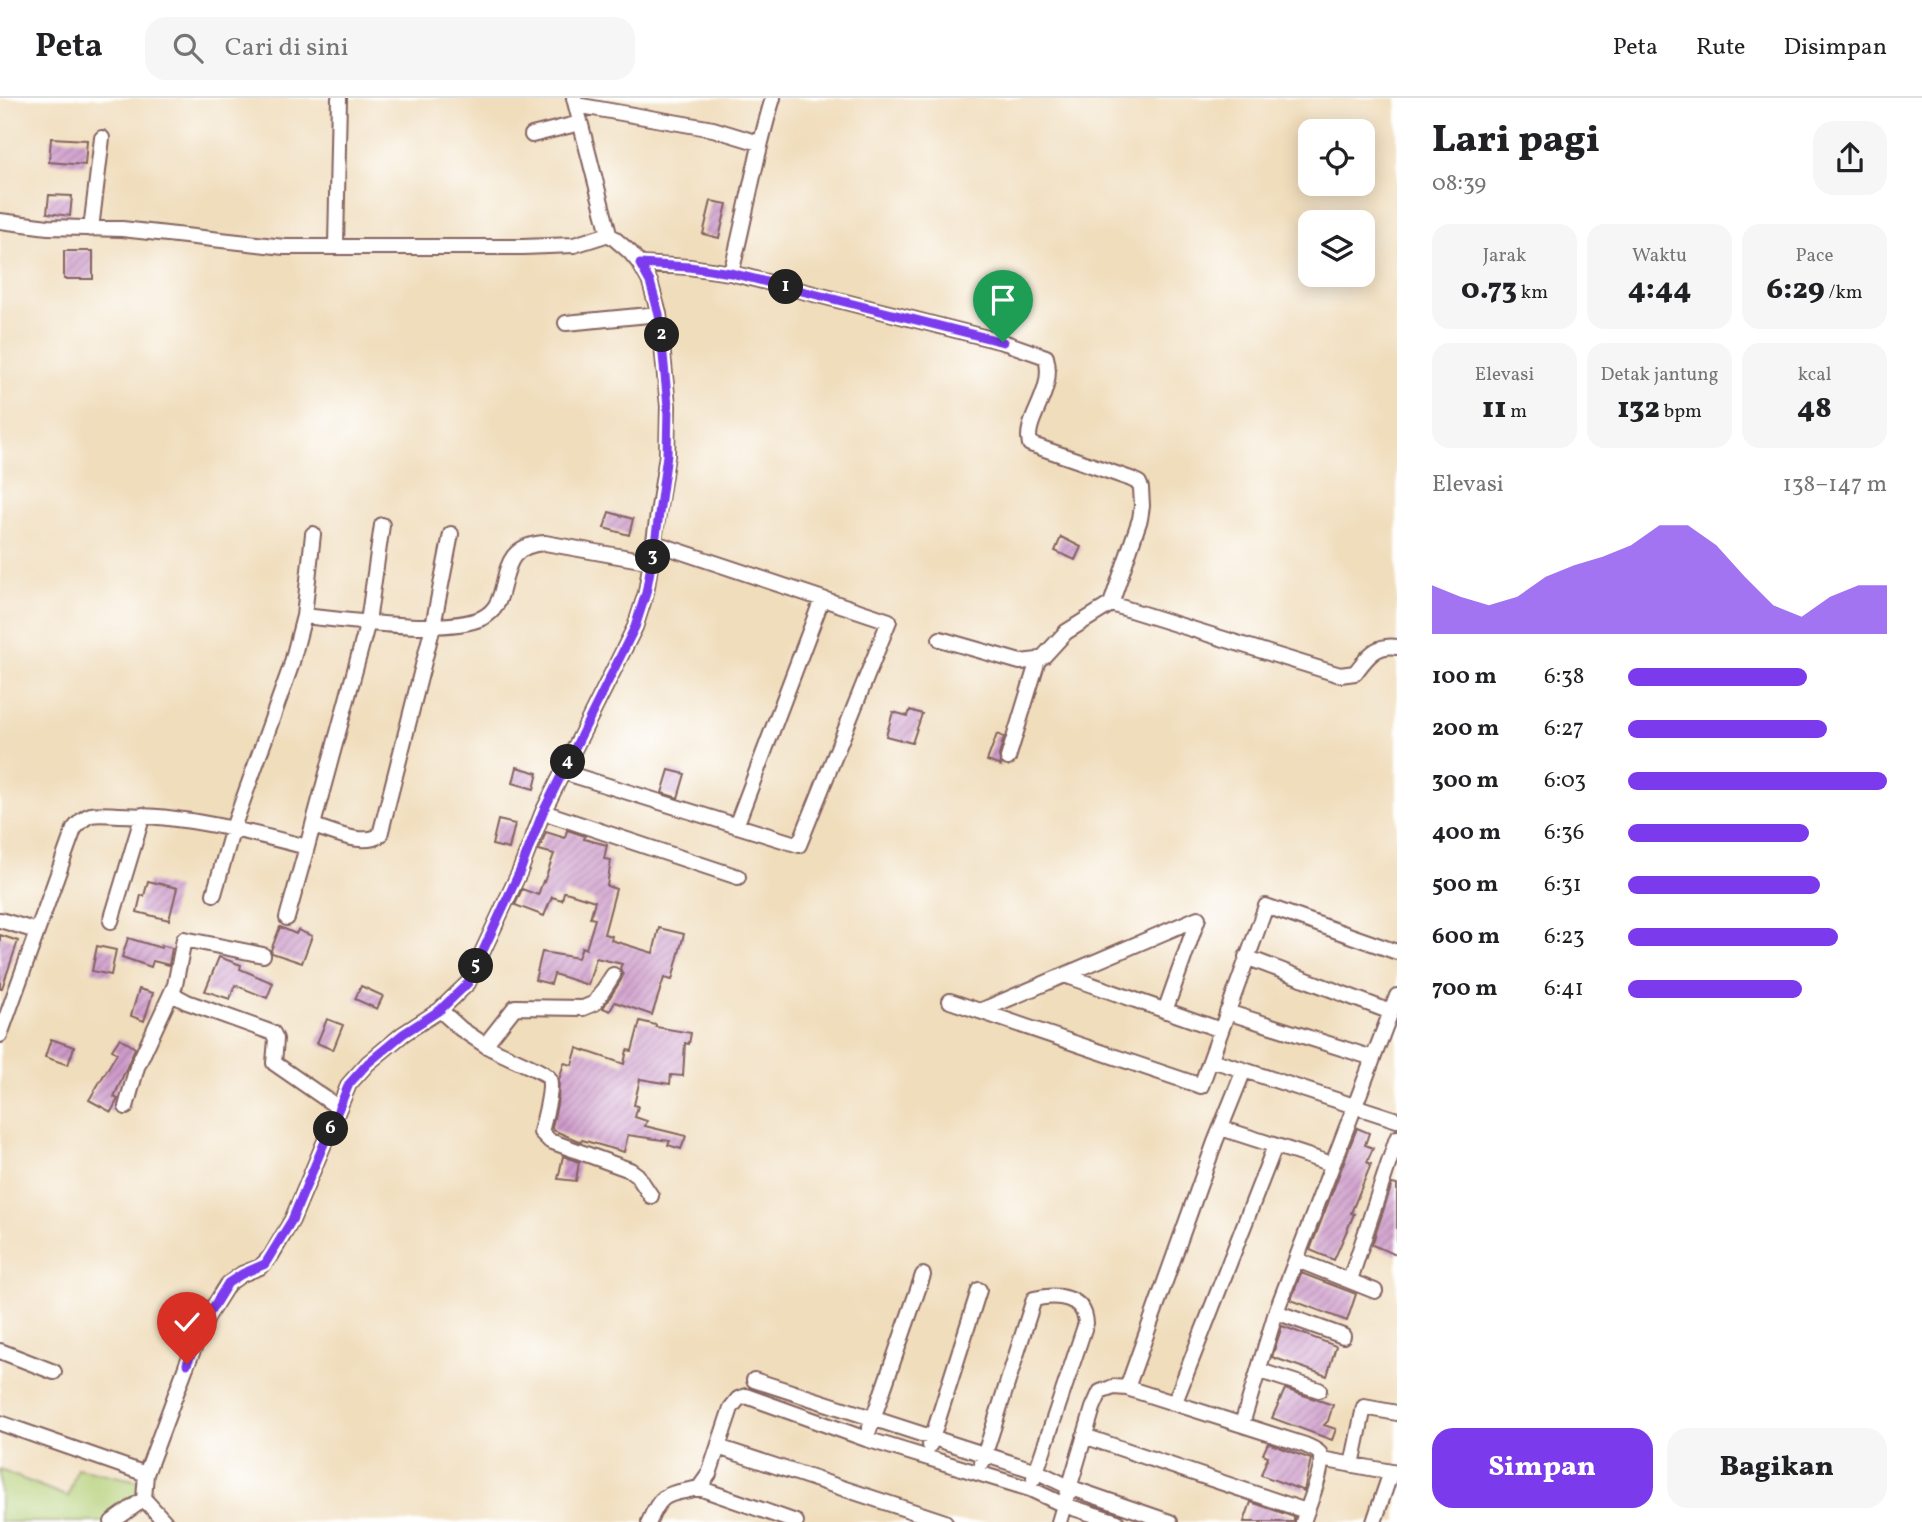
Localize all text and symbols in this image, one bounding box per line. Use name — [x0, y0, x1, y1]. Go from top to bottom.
search box — [145, 17, 635, 80]
text: Peta — [35, 25, 103, 71]
icon: search — [169, 29, 207, 67]
text: Cari di sini — [225, 30, 349, 66]
text: Peta — [1613, 31, 1658, 65]
text: Rute — [1696, 31, 1745, 65]
text: Disimpan — [1783, 31, 1887, 65]
text: Lari pagi — [1432, 115, 1600, 168]
map controls — [1298, 119, 1375, 287]
button: locate — [1298, 119, 1375, 196]
button: share — [1813, 121, 1887, 195]
text: 08:39 — [1432, 168, 1486, 200]
button: layers — [1298, 210, 1375, 287]
text: Jarak — [1483, 243, 1526, 269]
text: Waktu — [1632, 243, 1687, 269]
text: Pace — [1795, 243, 1834, 269]
text: 0.73 — [1461, 269, 1517, 311]
text: 4:44 — [1628, 269, 1691, 311]
text: 6:29 — [1766, 269, 1825, 311]
pin: 1 — [768, 270, 804, 304]
pin — [973, 270, 1033, 342]
text: 1 — [782, 273, 789, 299]
text: km — [1517, 280, 1548, 306]
text: /km — [1825, 280, 1863, 306]
icon: arrive — [984, 281, 1022, 319]
pin: 2 — [644, 317, 680, 352]
text: 2 — [657, 321, 666, 347]
text: Elevasi — [1475, 362, 1534, 388]
text: Detak jantung — [1601, 362, 1718, 388]
text: kcal — [1798, 362, 1831, 388]
text: 11 — [1482, 388, 1506, 430]
text: 132 — [1617, 388, 1660, 430]
text: 48 — [1797, 388, 1832, 430]
text: m — [1506, 399, 1527, 425]
text: bpm — [1660, 399, 1702, 425]
text: Elevasi — [1432, 469, 1504, 501]
text: 138–147 m — [1783, 469, 1887, 501]
pin: 3 — [636, 540, 670, 574]
text: 3 — [648, 543, 657, 569]
text: 100 m — [1432, 661, 1497, 693]
text: 6:38 — [1544, 661, 1585, 693]
text: 200 m — [1432, 713, 1499, 745]
text: 6:27 — [1544, 713, 1584, 745]
pin: 4 — [550, 744, 586, 780]
text: 4 — [562, 748, 573, 774]
text: 300 m — [1432, 765, 1499, 797]
text: 6:03 — [1544, 765, 1586, 797]
text: 400 m — [1432, 817, 1501, 849]
text: 6:36 — [1544, 817, 1585, 849]
text: 500 m — [1432, 869, 1498, 901]
text: 6:31 — [1544, 869, 1582, 901]
text: 600 m — [1432, 921, 1500, 953]
text: 6:23 — [1544, 921, 1585, 953]
pin: 5 — [458, 948, 494, 984]
text: 5 — [471, 952, 480, 978]
text: 700 m — [1432, 973, 1498, 1005]
text: 6:41 — [1544, 973, 1584, 1005]
pin: 6 — [314, 1112, 348, 1146]
text: 6 — [325, 1115, 336, 1141]
pin — [157, 1292, 217, 1364]
icon: check — [168, 1303, 206, 1341]
button: Simpan — [1432, 1428, 1653, 1508]
button: Bagikan — [1667, 1428, 1887, 1508]

